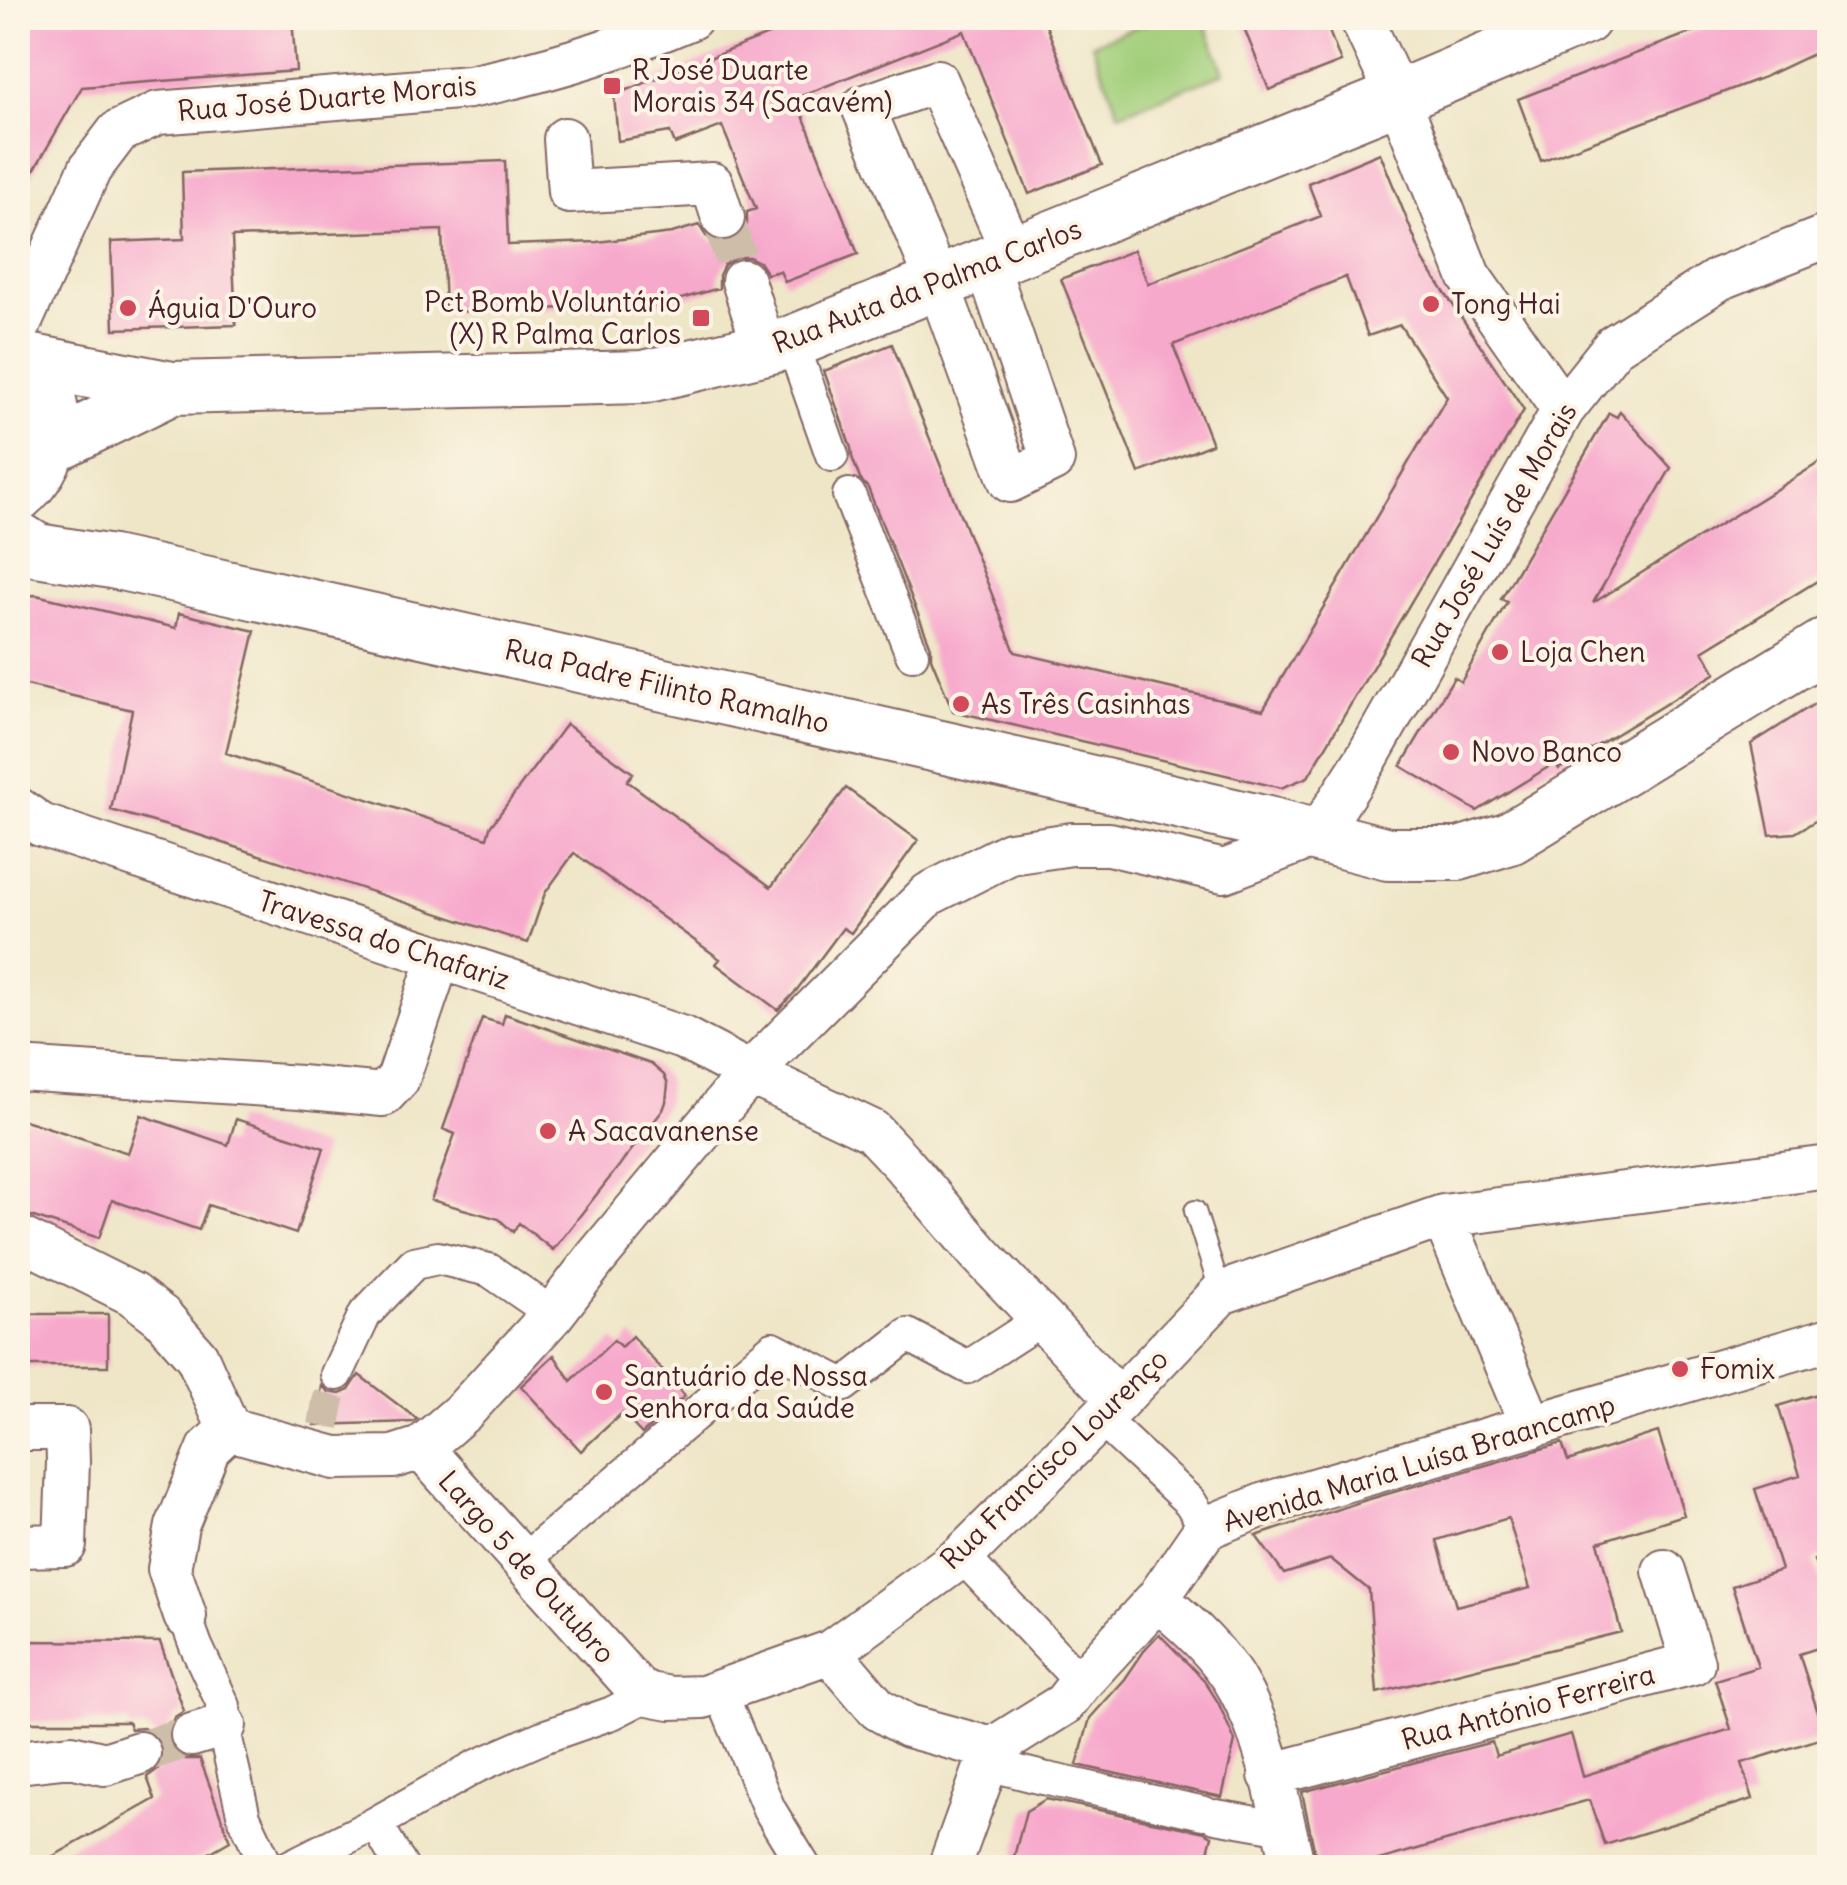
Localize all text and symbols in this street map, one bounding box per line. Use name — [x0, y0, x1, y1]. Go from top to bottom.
place label: R José Duarte Morais 34 (Sacavém) — [632, 52, 893, 120]
street label: Rua José Duarte Morais — [176, 67, 478, 129]
marker: R José Duarte Morais 34 (Sacavém) — [601, 75, 623, 97]
street label: Rua Auta da Palma Carlos — [767, 210, 1087, 362]
place label: Pct Bomb Voluntário (X) R Palma Carlos — [424, 284, 681, 352]
place label: Tong Hai — [1451, 286, 1560, 322]
place label: Águia D'Ouro — [148, 289, 317, 326]
marker: Tong Hai — [1420, 293, 1442, 315]
marker: Águia D'Ouro — [117, 297, 139, 319]
marker: Pct Bomb Voluntário (X) R Palma Carlos — [690, 307, 712, 329]
street label: Rua José Luís de Morais — [1403, 396, 1585, 674]
street label: Rua Padre Filinto Ramalho — [501, 631, 833, 741]
place label: Loja Chen — [1520, 634, 1645, 670]
marker: Loja Chen — [1489, 641, 1511, 663]
place label: As Três Casinhas — [981, 686, 1191, 722]
marker: As Três Casinhas — [950, 693, 972, 715]
place label: Novo Banco — [1471, 734, 1622, 770]
marker: Novo Banco — [1440, 741, 1462, 763]
street label: Travessa do Chafariz — [254, 882, 514, 998]
place label: A Sacavanense — [568, 1113, 759, 1149]
marker: A Sacavanense — [537, 1120, 559, 1142]
street label: Rua Francisco Lourenço — [933, 1341, 1175, 1577]
place label: Fomix — [1700, 1351, 1775, 1387]
place label: Santuário de Nossa Senhora da Saúde — [624, 1358, 868, 1426]
marker: Fomix — [1669, 1358, 1691, 1380]
marker: Santuário de Nossa Senhora da Saúde — [593, 1381, 615, 1403]
street label: Avenida Maria Luísa Braancamp — [1219, 1386, 1619, 1540]
street label: Largo 5 de Outubro — [431, 1463, 623, 1671]
street label: Rua António Ferreira — [1398, 1656, 1658, 1758]

